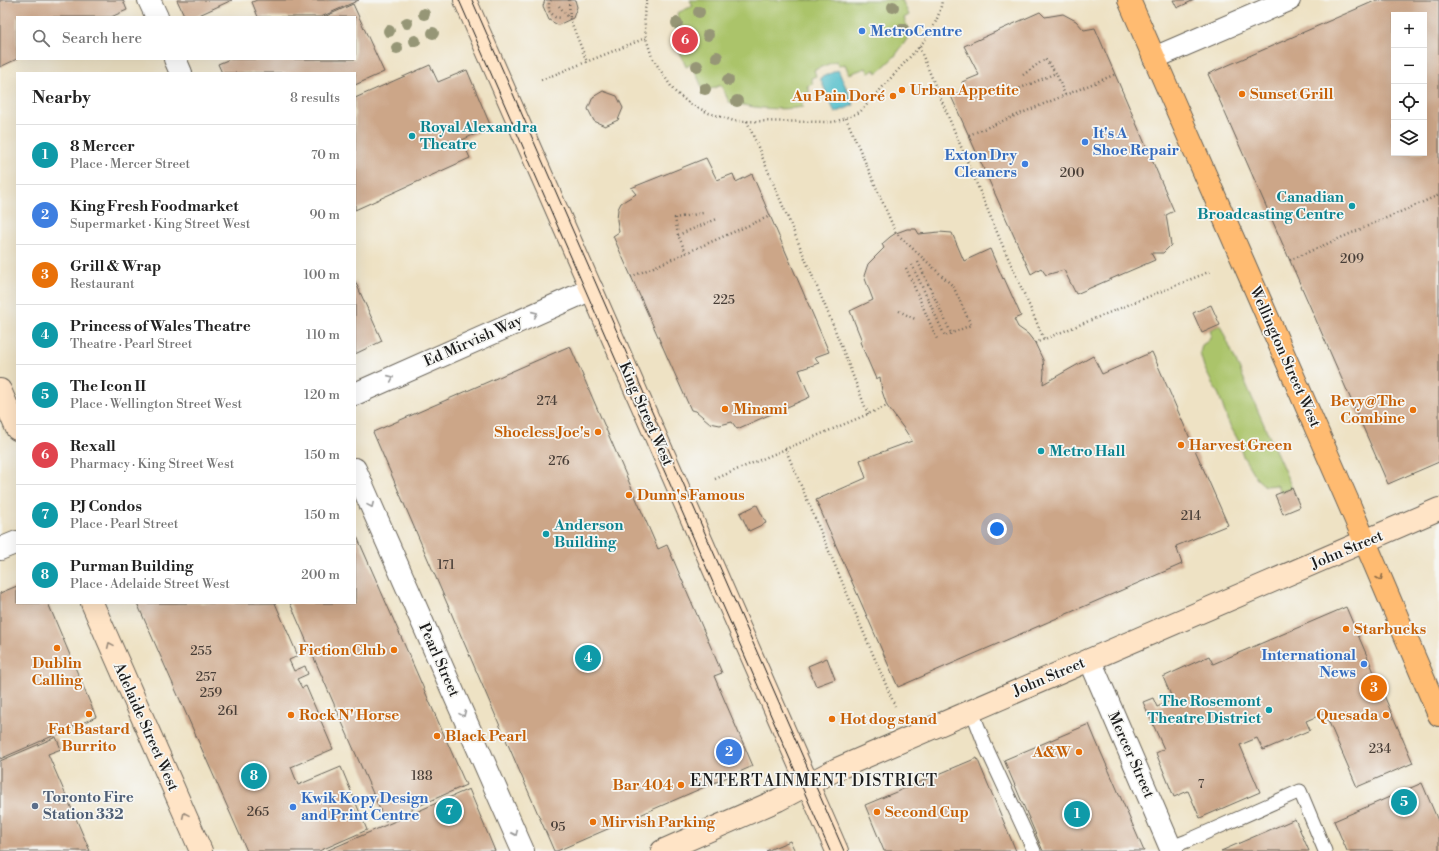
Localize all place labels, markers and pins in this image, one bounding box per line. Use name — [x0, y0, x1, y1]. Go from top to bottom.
place label: MetroCentre — [870, 22, 962, 41]
pin: 6 — [672, 25, 698, 55]
marker: MetroCentre — [857, 26, 867, 36]
place label: Urban Appetite — [910, 81, 1019, 100]
marker: Urban Appetite — [897, 85, 907, 95]
place label: Sunset Grill — [1250, 85, 1334, 104]
place label: Au Pain Doré — [791, 87, 885, 106]
marker: Sunset Grill — [1237, 89, 1247, 99]
marker: Au Pain Doré — [888, 91, 898, 101]
place label: Royal Alexandra Theatre — [420, 118, 538, 154]
place label: It's A Shoe Repair — [1093, 124, 1179, 160]
marker: Royal Alexandra Theatre — [407, 131, 417, 141]
marker: It's A Shoe Repair — [1080, 137, 1090, 147]
place label: Exton Dry Cleaners — [944, 146, 1017, 182]
marker: Exton Dry Cleaners — [1020, 159, 1030, 169]
place label: Canadian Broadcasting Centre — [1197, 188, 1345, 224]
marker: Canadian Broadcasting Centre — [1347, 201, 1357, 211]
place label: Bevy@The Combine — [1330, 392, 1405, 428]
place label: Minami — [733, 400, 788, 419]
marker: Minami — [720, 404, 730, 414]
marker: Bevy@The Combine — [1408, 405, 1418, 415]
place label: Shoeless Joe's — [494, 423, 590, 442]
marker: Shoeless Joe's — [593, 427, 603, 437]
place label: Harvest Green — [1189, 436, 1293, 455]
marker: Harvest Green — [1176, 440, 1186, 450]
place label: Metro Hall — [1049, 442, 1125, 461]
marker: Metro Hall — [1036, 446, 1046, 456]
place label: Dunn's Famous — [637, 486, 745, 505]
marker: Dunn's Famous — [624, 490, 634, 500]
place label: Anderson Building — [553, 516, 624, 552]
marker: Anderson Building — [541, 529, 551, 539]
place label: Starbucks — [1354, 620, 1426, 639]
marker: Starbucks — [1341, 624, 1351, 634]
place label: Fiction Club — [299, 641, 386, 660]
marker: Dublin Calling — [52, 643, 62, 653]
pin: 4 — [575, 643, 601, 673]
marker: Fiction Club — [389, 645, 399, 655]
place label: International News — [1262, 646, 1356, 682]
place label: Dublin Calling — [31, 654, 83, 690]
marker: International News — [1359, 659, 1369, 669]
pin: 3 — [1361, 673, 1387, 703]
place label: The Rosemont Theatre District — [1147, 692, 1262, 728]
marker: The Rosemont Theatre District — [1264, 705, 1274, 715]
place label: Rock N' Horse — [299, 706, 399, 725]
place label: Quesada — [1316, 706, 1379, 725]
marker: Fat Bastard Burrito — [84, 709, 94, 719]
marker: Rock N' Horse — [286, 710, 296, 720]
place label: Hot dog stand — [840, 710, 938, 729]
marker: Quesada — [1381, 710, 1391, 720]
marker: Hot dog stand — [827, 714, 837, 724]
place label: Fat Bastard Burrito — [48, 720, 130, 756]
place label: Black Pearl — [445, 727, 527, 746]
marker: Black Pearl — [432, 731, 442, 741]
pin: 2 — [716, 737, 742, 767]
place label: A&W — [1031, 743, 1072, 762]
marker: A&W — [1074, 747, 1084, 757]
pin: 8 — [241, 761, 267, 791]
place label: Bar 404 — [613, 776, 673, 795]
marker: Bar 404 — [676, 780, 686, 790]
pin: 5 — [1391, 787, 1417, 817]
place label: Toronto Fire Station 332 — [43, 788, 134, 824]
place label: Kwik Kopy Design and Print Centre — [301, 789, 429, 825]
pin: 7 — [436, 796, 462, 826]
pin: 1 — [1064, 799, 1090, 829]
marker: Toronto Fire Station 332 — [30, 801, 40, 811]
marker: Kwik Kopy Design and Print Centre — [288, 802, 298, 812]
place label: Second Cup — [885, 803, 969, 822]
marker: Second Cup — [872, 807, 882, 817]
place label: Mirvish Parking — [601, 813, 716, 832]
marker: Mirvish Parking — [588, 817, 598, 827]

